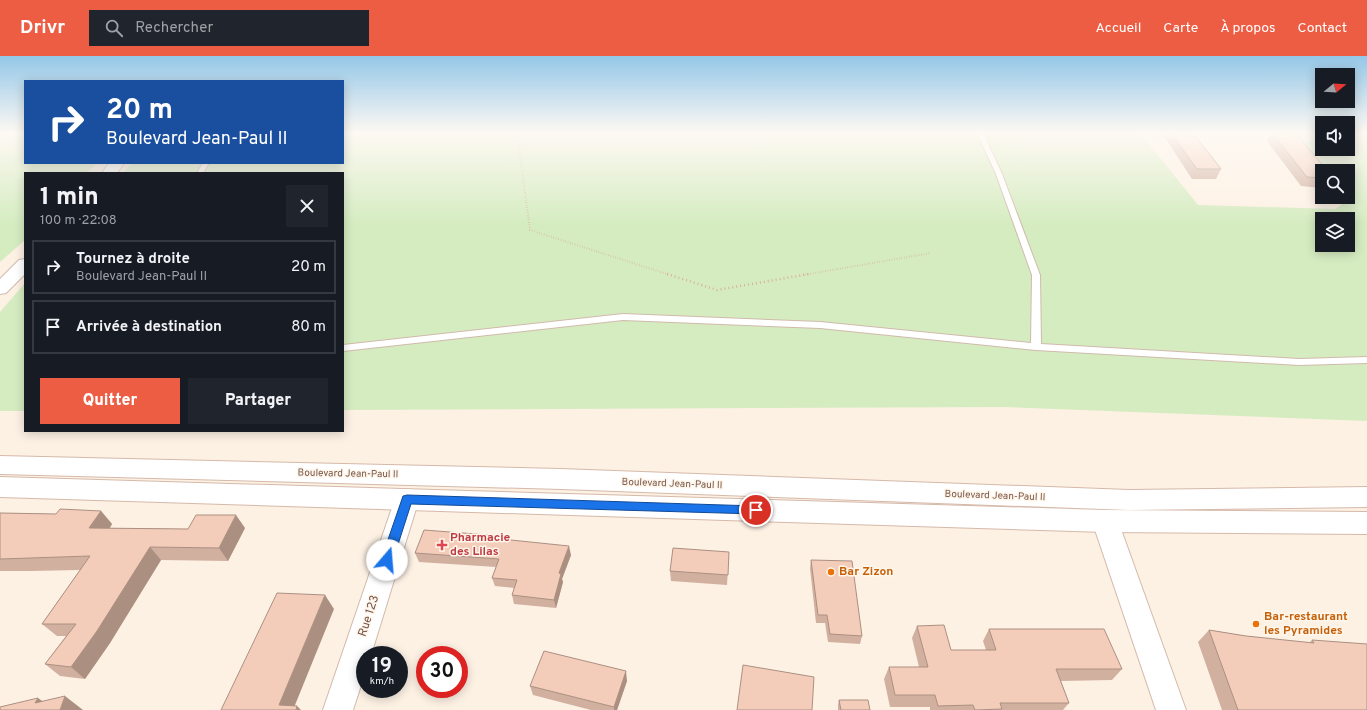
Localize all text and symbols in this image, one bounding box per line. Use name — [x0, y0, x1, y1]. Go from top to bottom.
search box — [89, 10, 369, 46]
text: Drivr — [20, 16, 65, 40]
icon: search — [103, 17, 125, 39]
text: Rechercher — [135, 19, 213, 38]
text: Accueil — [1095, 20, 1141, 37]
text: Carte — [1163, 20, 1198, 37]
text: À propos — [1220, 20, 1276, 37]
text: Contact — [1298, 20, 1347, 37]
north arrow — [1315, 68, 1355, 108]
map controls — [1315, 68, 1355, 252]
text: 20 m — [106, 93, 173, 129]
icon: right — [40, 96, 92, 148]
button: sound — [1315, 116, 1355, 156]
text: Boulevard Jean-Paul II — [106, 128, 288, 151]
button: search — [1315, 164, 1355, 204]
text: 1 min — [40, 183, 99, 213]
button: close — [286, 185, 328, 227]
button: layers — [1315, 212, 1355, 252]
text: 100 m · 22:08 — [40, 213, 117, 229]
text: Tournez à droite — [76, 250, 190, 269]
icon: right — [42, 256, 64, 278]
text: 20 m — [291, 258, 326, 277]
text: Boulevard Jean-Paul II — [76, 269, 207, 285]
icon: arrive — [42, 316, 64, 338]
text: Arrivée à destination — [76, 318, 222, 337]
text: 80 m — [291, 318, 326, 337]
button: Quitter — [40, 378, 180, 424]
button: Partager — [188, 378, 328, 424]
street label: Boulevard Jean-Paul II — [297, 467, 399, 481]
street label: Boulevard Jean-Paul II — [621, 476, 723, 492]
street label: Boulevard Jean-Paul II — [944, 488, 1046, 504]
pin — [739, 493, 773, 527]
icon: arrive — [745, 499, 767, 521]
place label: Pharmacie des Lilas — [450, 530, 511, 560]
position arrow — [366, 539, 408, 581]
marker: Pharmacie des Lilas — [437, 540, 447, 550]
place label: Bar Zizon — [839, 564, 893, 580]
marker: Bar Zizon — [826, 567, 836, 577]
street label: Rue 123 — [355, 593, 383, 639]
place label: Bar-restaurant les Pyramides — [1264, 609, 1348, 639]
marker: Bar-restaurant les Pyramides — [1251, 619, 1261, 629]
speed limit sign: 30 — [416, 646, 468, 698]
text: 19 — [372, 654, 392, 680]
text: km/h — [370, 675, 394, 688]

